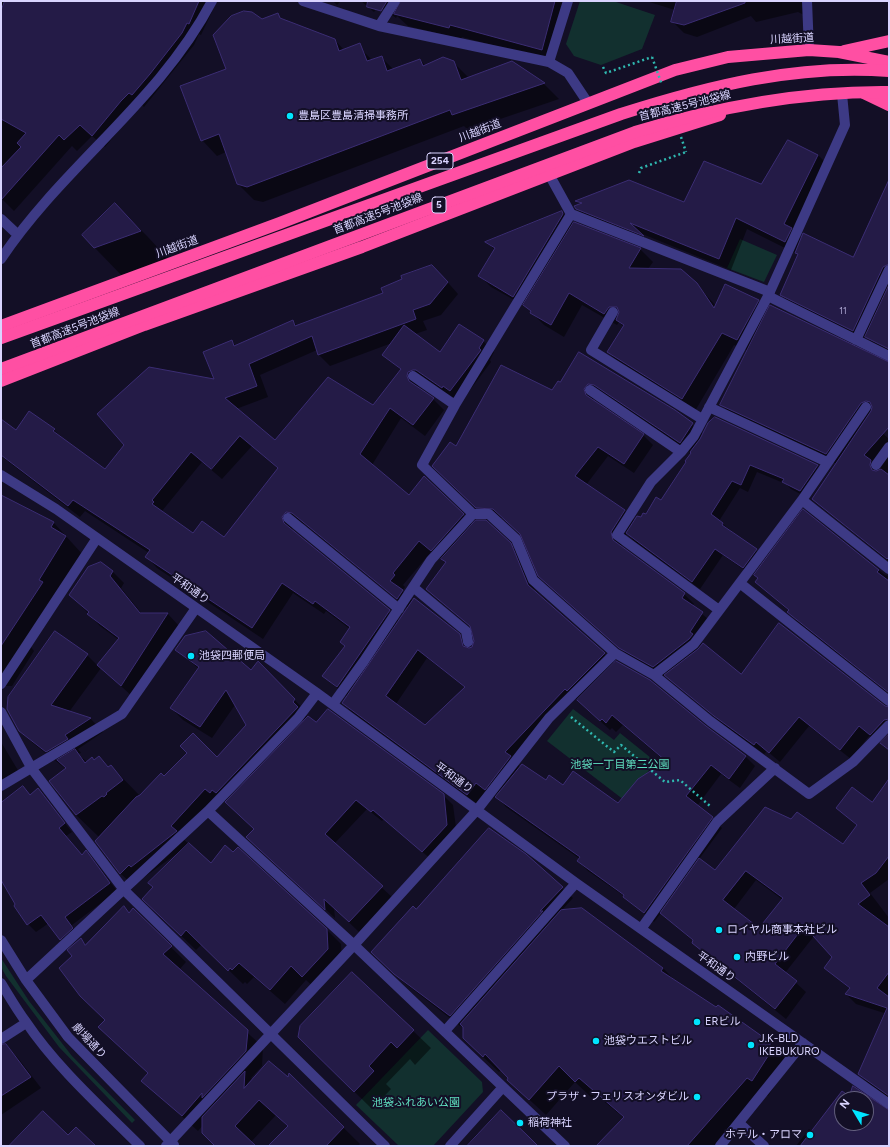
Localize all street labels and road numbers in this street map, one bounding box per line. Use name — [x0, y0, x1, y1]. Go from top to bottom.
street label: 川越街道 — [770, 31, 814, 47]
street label: 首都高速5号池袋線 — [638, 88, 732, 124]
street label: 川越街道 — [457, 117, 503, 145]
road number: 254 — [427, 153, 453, 169]
street label: 首都高速5号池袋線 — [332, 191, 424, 237]
road number: 5 — [432, 197, 446, 213]
street label: 川越街道 — [154, 233, 200, 261]
street label: 首都高速5号池袋線 — [29, 305, 121, 351]
street label: 平和通り — [168, 571, 212, 607]
street label: 平和通り — [432, 760, 476, 796]
street label: 平和通り — [694, 949, 738, 985]
street label: 劇場通り — [69, 1020, 109, 1062]

